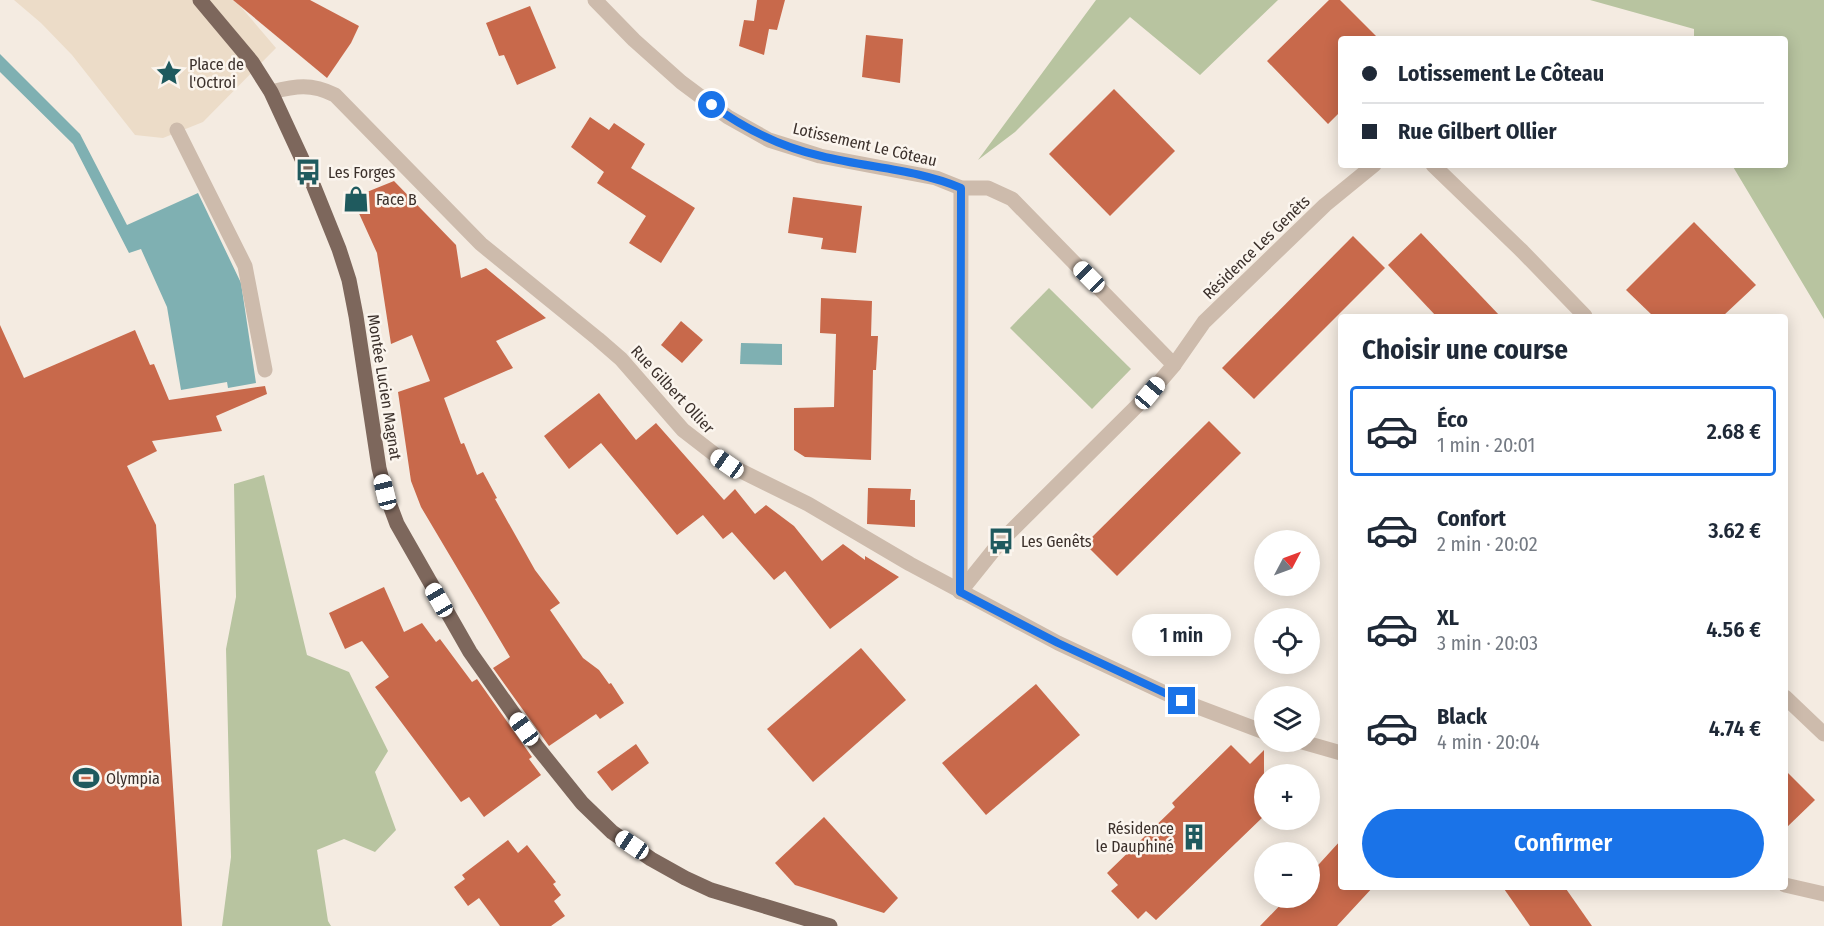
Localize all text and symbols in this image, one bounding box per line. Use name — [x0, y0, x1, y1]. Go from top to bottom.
place label: Place de l'Octroi — [189, 55, 244, 92]
place icon: Place de l'Octroi — [154, 58, 184, 88]
text: Lotissement Le Côteau — [1398, 60, 1604, 87]
route start — [698, 91, 725, 118]
text: Rue Gilbert Ollier — [1398, 118, 1556, 145]
street label: Lotissement Le Côteau — [791, 119, 939, 170]
bus stop icon: Les Forges — [293, 157, 323, 187]
place label: Les Forges — [328, 163, 396, 182]
shop icon: Face B — [341, 184, 371, 214]
place label: Face B — [376, 190, 417, 209]
street label: Résidence Les Genêts — [1199, 191, 1314, 303]
car — [1070, 258, 1108, 296]
street label: Montée Lucien Magnat — [364, 313, 406, 462]
text: Choisir une course — [1362, 334, 1568, 366]
street label: Rue Gilbert Ollier — [627, 341, 718, 438]
car — [1132, 373, 1168, 413]
icon: car — [1365, 404, 1419, 458]
text: Éco — [1437, 406, 1468, 433]
text: 2.68 € — [1707, 418, 1761, 445]
text: 1 min · 20:01 — [1437, 433, 1535, 457]
car — [707, 446, 747, 482]
car — [372, 472, 398, 512]
icon: car — [1365, 503, 1419, 557]
text: Confort — [1437, 505, 1506, 532]
text: 3.62 € — [1708, 517, 1761, 544]
bus stop icon: Les Genêts — [986, 526, 1016, 556]
north arrow — [1254, 530, 1320, 596]
map controls — [1254, 530, 1320, 908]
place label: Les Genêts — [1021, 532, 1092, 551]
text: 2 min · 20:02 — [1437, 532, 1538, 556]
car — [422, 580, 456, 620]
icon: car — [1365, 602, 1419, 656]
text: XL — [1437, 604, 1459, 631]
button: locate — [1254, 608, 1320, 674]
callout: 1 min — [1132, 614, 1232, 656]
text: 4.56 € — [1706, 616, 1761, 643]
text: 1 min — [1160, 623, 1203, 647]
text: 3 min · 20:03 — [1437, 631, 1538, 655]
button: layers — [1254, 686, 1320, 752]
route end — [1168, 687, 1195, 714]
icon: car — [1365, 701, 1419, 755]
text: Black — [1437, 703, 1487, 730]
car — [506, 709, 542, 749]
text: 4.74 € — [1709, 715, 1761, 742]
text: 4 min · 20:04 — [1437, 730, 1540, 754]
sports icon: Olympia — [71, 763, 101, 793]
button: + — [1254, 764, 1320, 830]
place label: Olympia — [106, 769, 160, 788]
button: Confirmer — [1362, 809, 1764, 878]
place label: Résidence le Dauphiné — [1096, 819, 1174, 856]
building icon: Résidence le Dauphiné — [1179, 822, 1209, 852]
car — [612, 827, 652, 863]
button: − — [1254, 842, 1320, 908]

